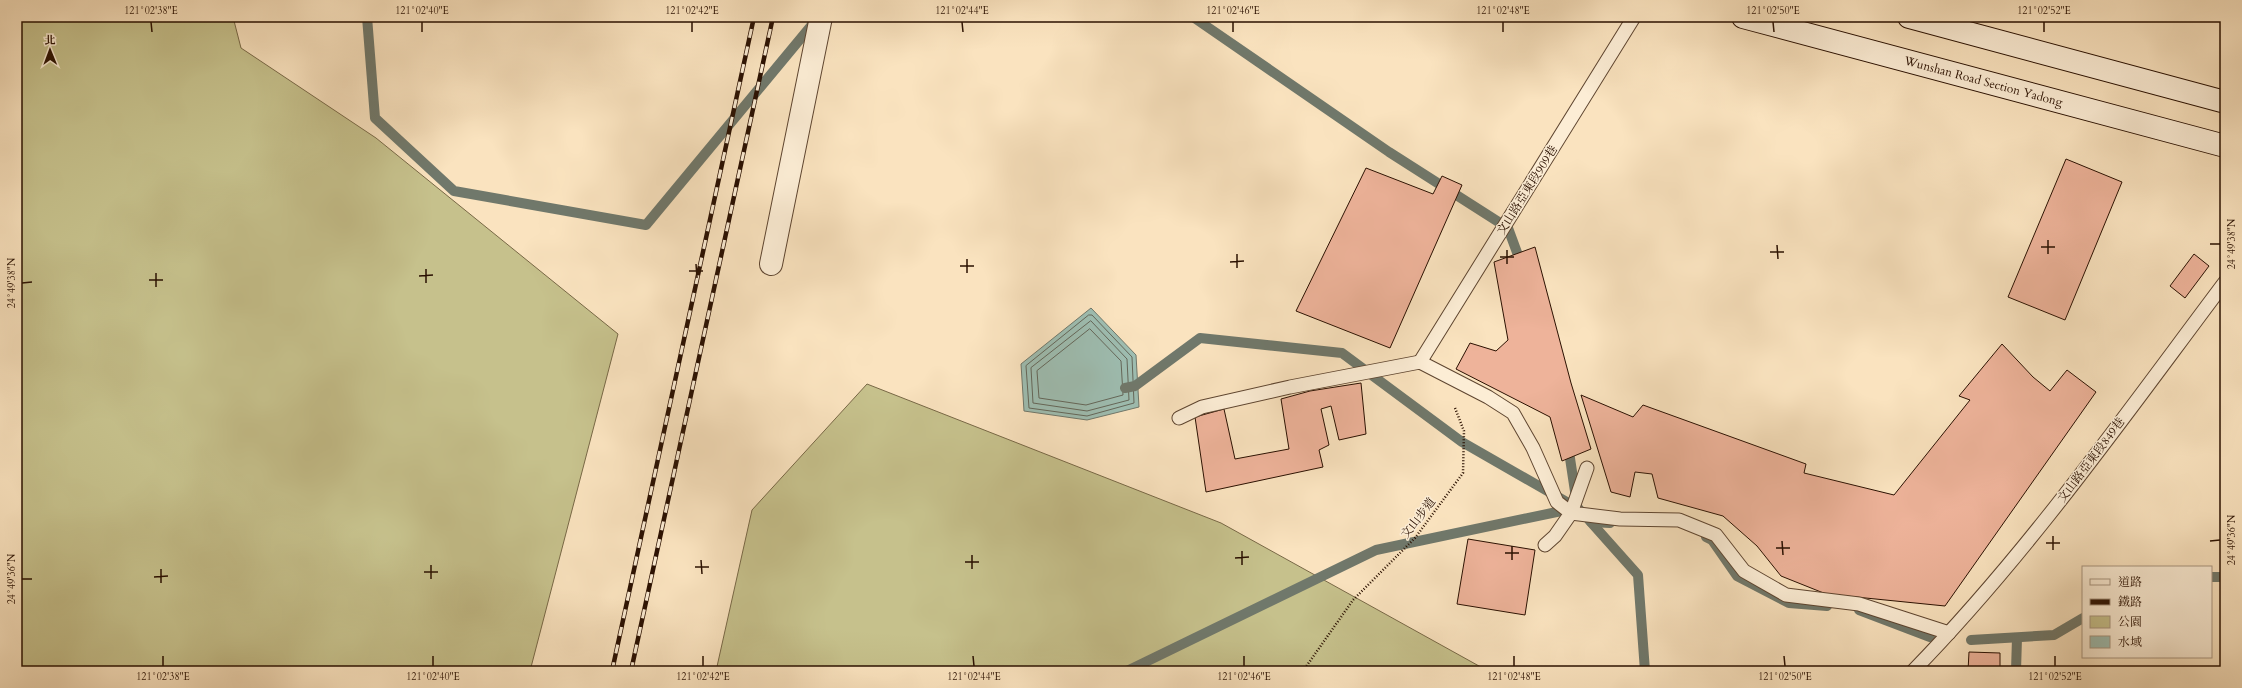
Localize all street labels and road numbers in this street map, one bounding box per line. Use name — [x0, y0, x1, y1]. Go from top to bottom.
street label: Wunshan Road Section Yadong — [1902, 52, 2065, 110]
street label: 文山路亞東段909巷 — [1493, 142, 1561, 238]
street label: 文山路亞東段849巷 — [2054, 414, 2128, 506]
street label: 文山步道 — [1397, 494, 1439, 542]

